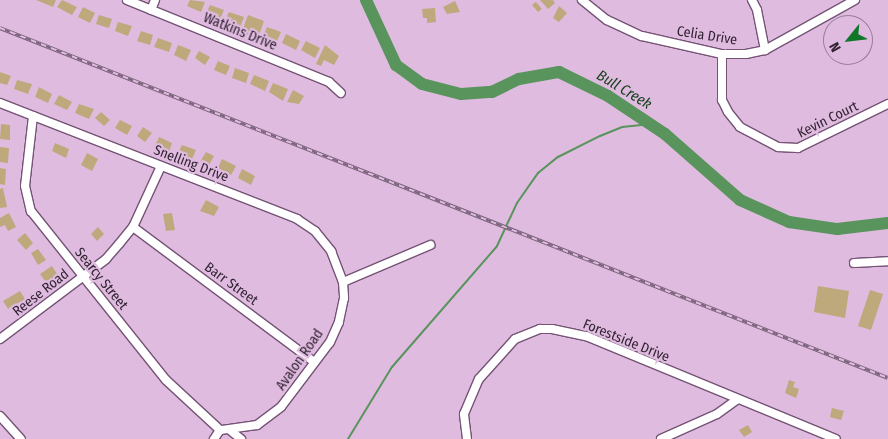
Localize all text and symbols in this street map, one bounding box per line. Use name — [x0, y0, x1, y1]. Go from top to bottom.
street label: Watkins Drive — [201, 10, 279, 54]
north arrow — [823, 15, 873, 65]
street label: Celia Drive — [676, 23, 738, 49]
text: N — [826, 39, 845, 55]
water label: Bull Creek — [593, 67, 655, 113]
street label: Kevin Court — [795, 98, 861, 142]
street label: Snelling Drive — [151, 142, 231, 186]
street label: Searcy Street — [71, 245, 131, 313]
street label: Barr Street — [201, 259, 261, 309]
street label: Reese Road — [10, 266, 72, 320]
street label: Forestside Drive — [580, 316, 672, 366]
street label: Avalon Road — [273, 326, 327, 394]

